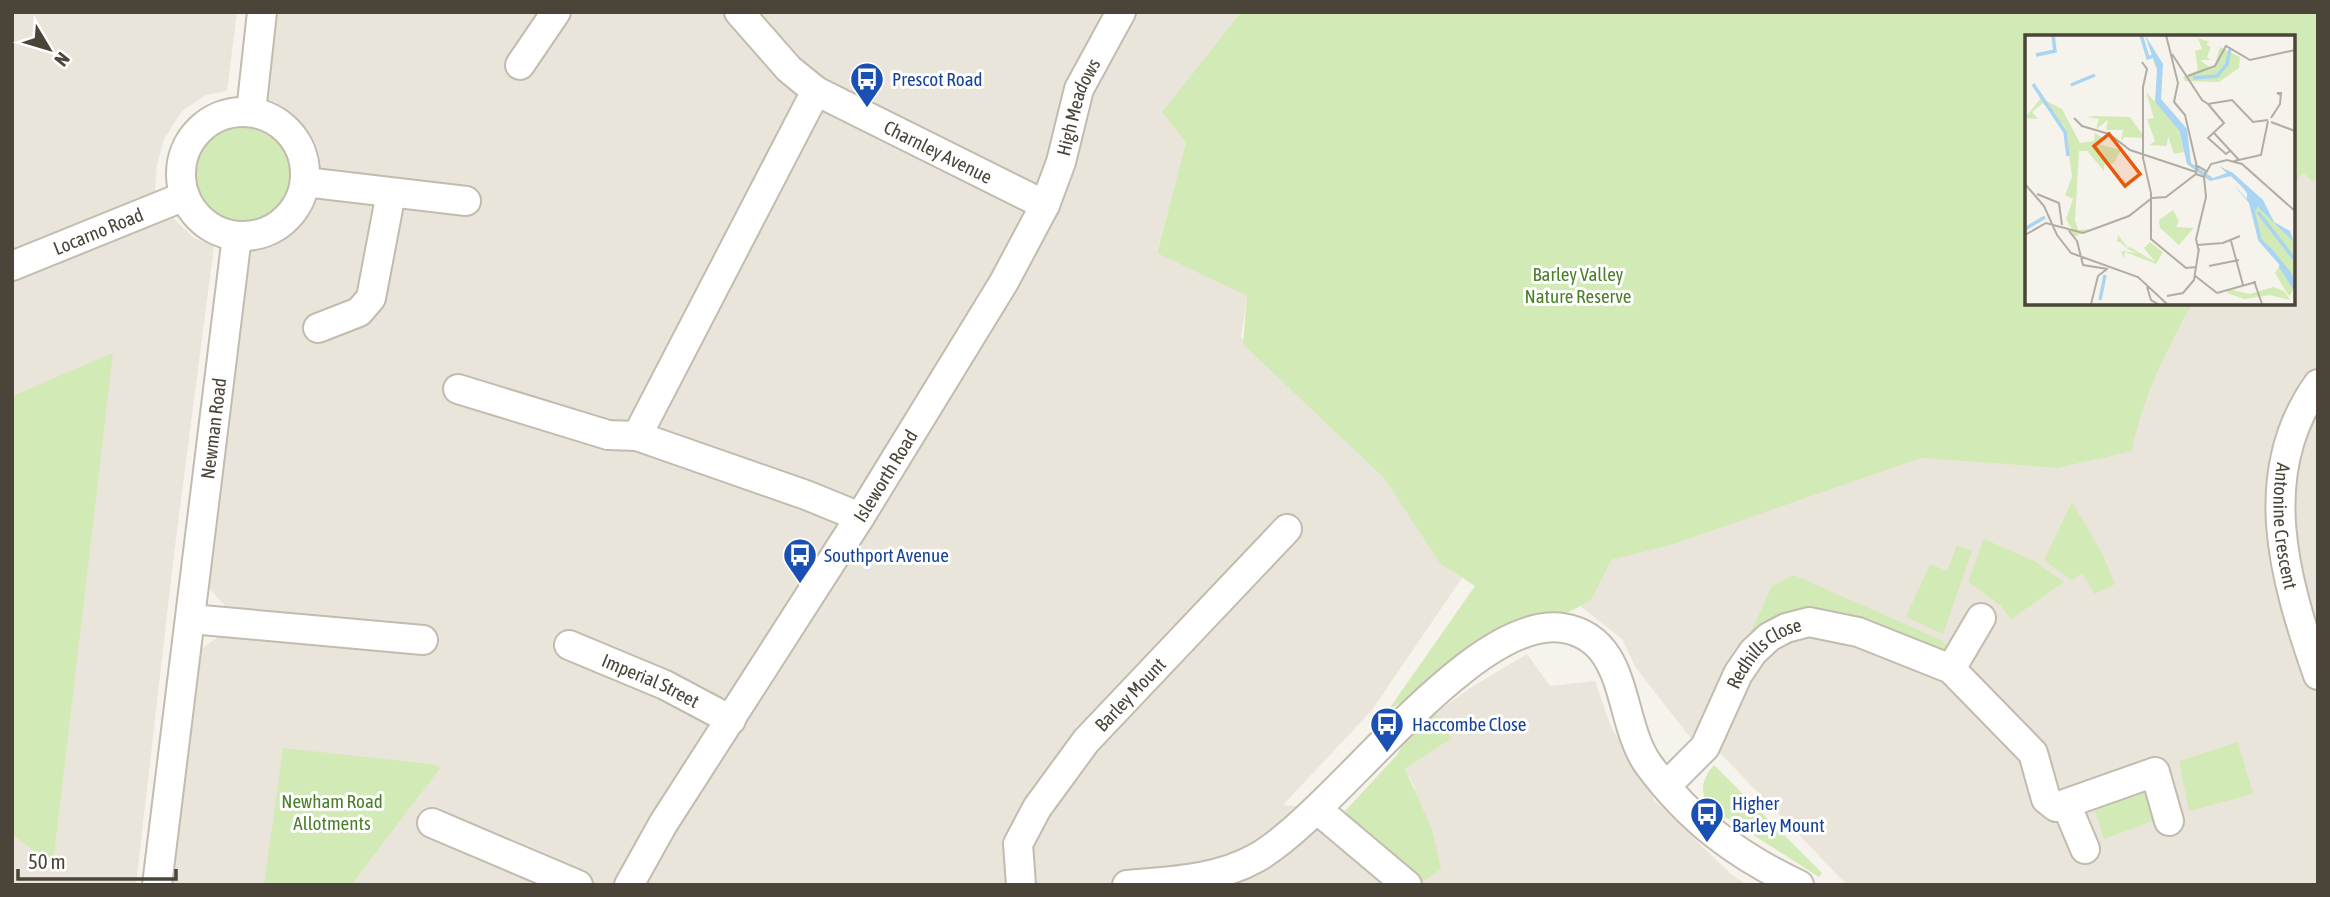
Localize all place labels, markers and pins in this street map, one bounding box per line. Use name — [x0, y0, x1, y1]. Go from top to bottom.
bus stop icon: Prescot Road — [848, 60, 886, 109]
place label: Prescot Road — [892, 68, 983, 90]
bus stop icon: Southport Avenue — [781, 536, 819, 585]
place label: Southport Avenue — [824, 544, 949, 566]
bus stop icon: Haccombe Close — [1368, 705, 1406, 754]
place label: Haccombe Close — [1412, 713, 1526, 735]
place label: Higher Barley Mount — [1732, 792, 1825, 836]
bus stop icon: Higher Barley Mount — [1688, 795, 1726, 844]

